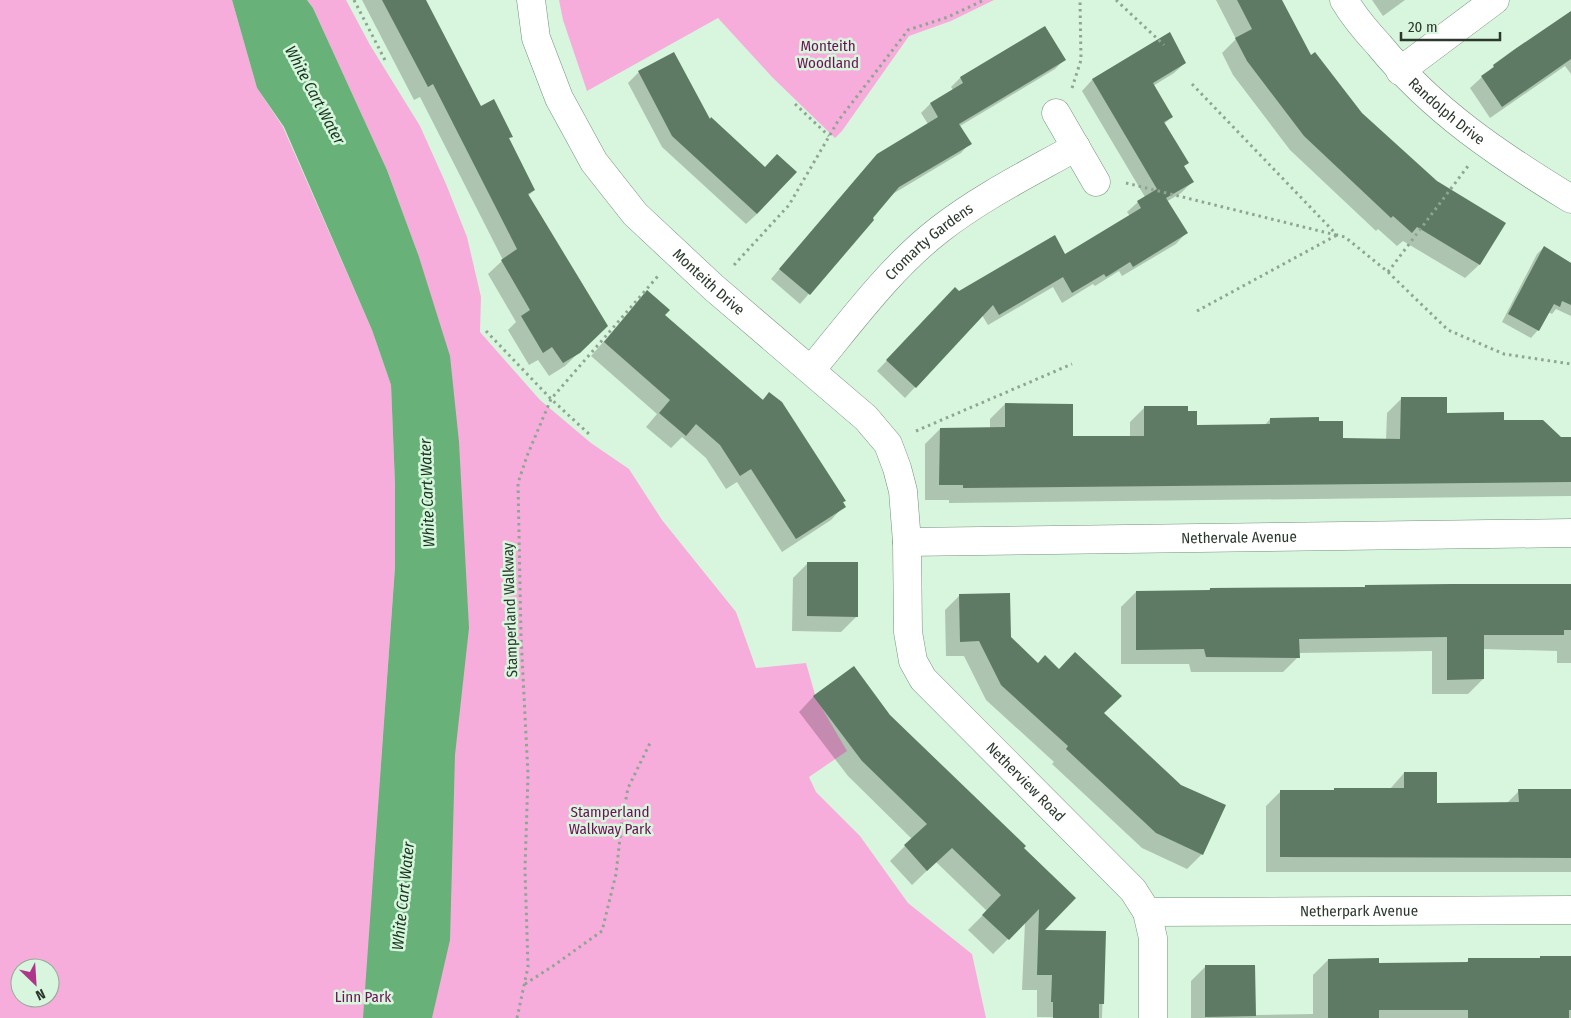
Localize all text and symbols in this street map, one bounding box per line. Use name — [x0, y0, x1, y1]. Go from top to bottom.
scale bar — [1401, 10, 1500, 42]
text: 20 m — [1408, 18, 1438, 36]
park label: Monteith Woodland — [797, 37, 859, 72]
water label: White Cart Water — [281, 42, 349, 148]
street label: Randolph Drive — [1405, 74, 1488, 149]
street label: Cromarty Gardens — [881, 199, 976, 284]
street label: Monteith Drive — [669, 245, 748, 319]
water label: White Cart Water — [416, 438, 438, 548]
street label: Nethervale Avenue — [1181, 528, 1297, 547]
street label: Stamperland Walkway — [499, 542, 521, 678]
street label: Netherview Road — [982, 739, 1069, 825]
park label: Stamperland Walkway Park — [569, 803, 651, 838]
water label: White Cart Water — [388, 840, 418, 951]
street label: Netherpark Avenue — [1300, 902, 1418, 920]
north arrow — [10, 958, 60, 1008]
text: N — [33, 985, 48, 1004]
park label: Linn Park — [335, 988, 391, 1006]

